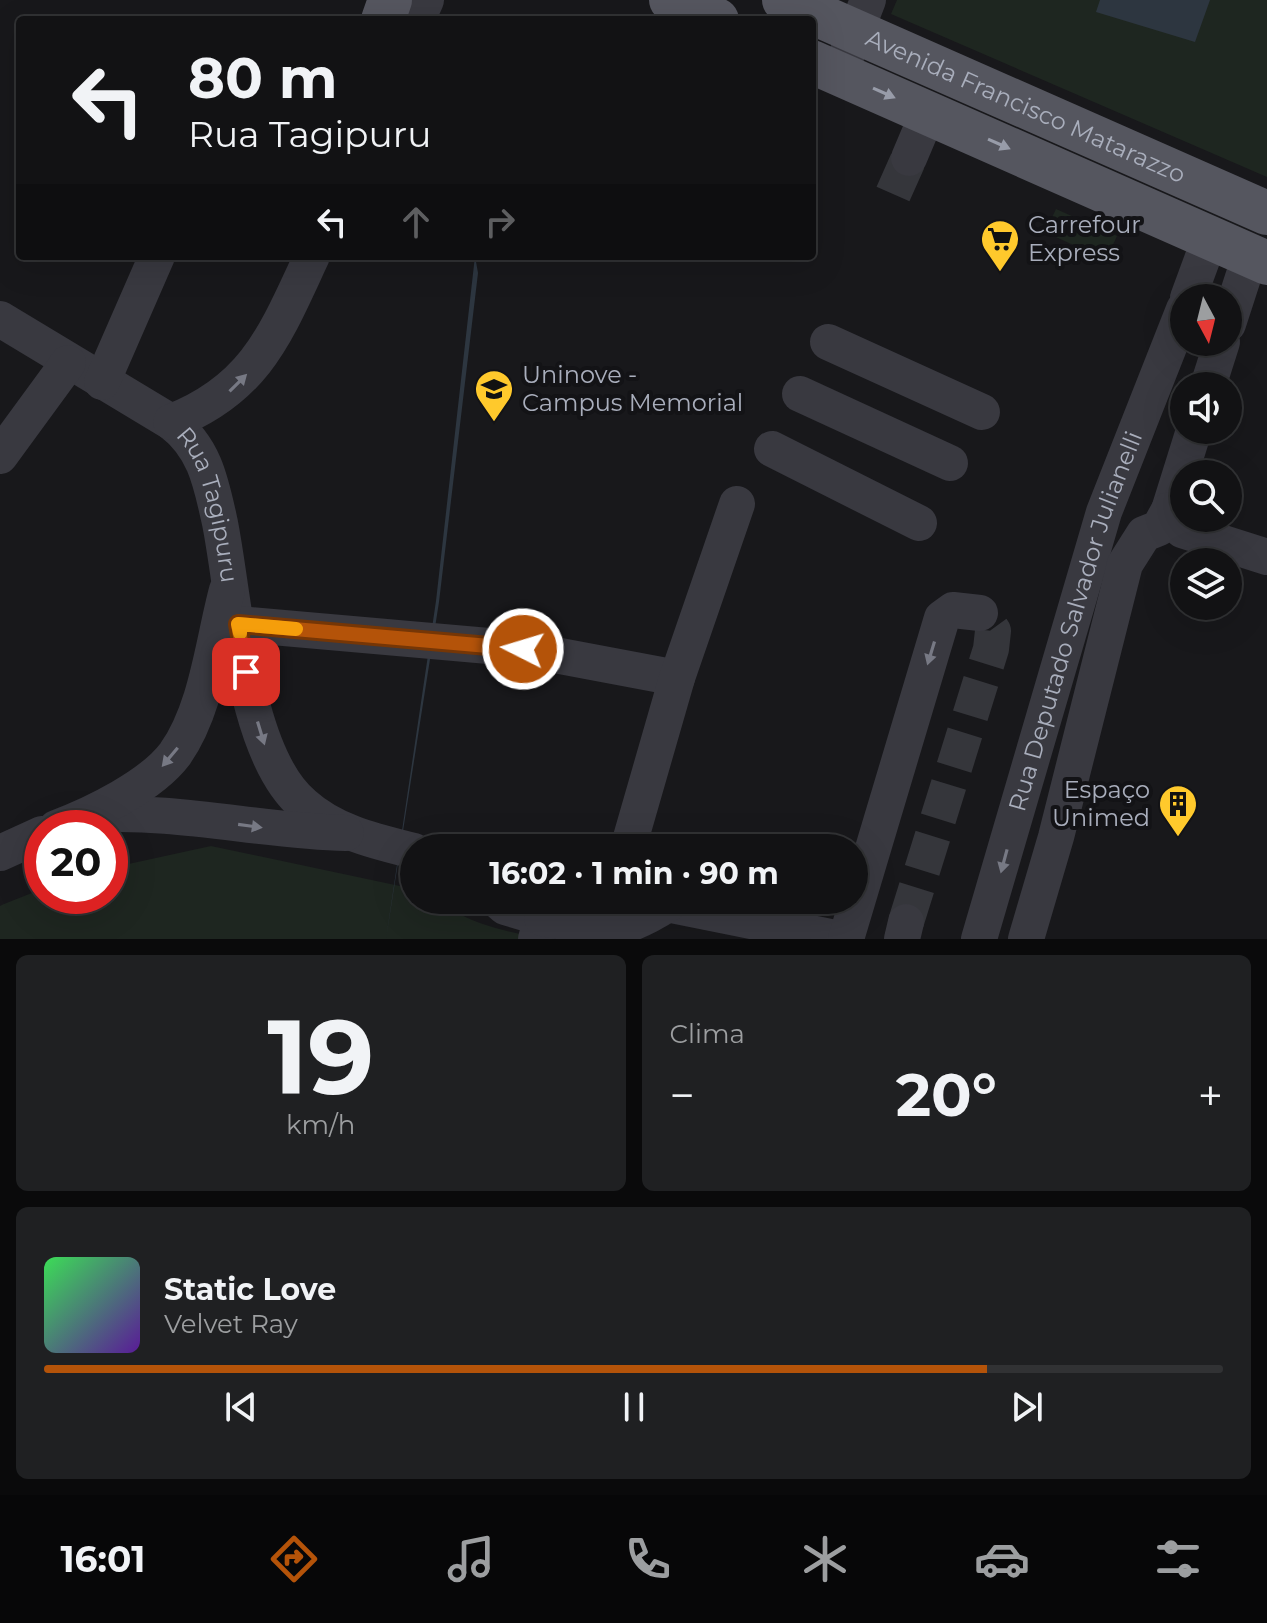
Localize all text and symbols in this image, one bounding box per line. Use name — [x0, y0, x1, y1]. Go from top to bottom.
street label: Avenida Francisco Matarazzo — [862, 23, 1190, 189]
text: 80 m — [188, 44, 338, 112]
icon: left — [56, 48, 160, 152]
one-way arrow — [872, 87, 895, 100]
text: Rua Tagipuru — [188, 112, 431, 156]
one-way arrow — [987, 138, 1011, 151]
icon: left — [310, 200, 354, 244]
icon: ahead — [394, 200, 438, 244]
icon: right — [478, 200, 522, 244]
place label: Carrefour Express — [1028, 210, 1141, 267]
supermarket icon: Carrefour Express — [979, 218, 1021, 273]
north arrow — [1170, 284, 1242, 356]
map controls — [1170, 284, 1242, 620]
place label: Uninove - Campus Memorial — [522, 360, 743, 417]
school or university icon: Uninove - Campus Memorial — [473, 368, 515, 423]
button: sound — [1170, 372, 1242, 444]
one-way arrow — [228, 374, 246, 393]
street label: Rua Tagipuru — [171, 421, 244, 585]
street label: Rua Deputado Salvador Julianelli — [1002, 427, 1148, 815]
button: search — [1170, 460, 1242, 532]
button: layers — [1170, 548, 1242, 620]
position arrow — [481, 607, 565, 691]
pin — [212, 638, 280, 706]
one-way arrow — [924, 641, 937, 665]
icon: arrive — [224, 650, 268, 694]
one-way arrow — [255, 721, 268, 745]
one-way arrow — [162, 747, 179, 767]
place label: Espaço Unimed — [1052, 775, 1150, 832]
building icon: Espaço Unimed — [1157, 783, 1199, 838]
speed limit sign: 20 — [24, 810, 128, 914]
one-way arrow — [238, 820, 263, 833]
one-way arrow — [997, 850, 1010, 874]
text: 16:02 · 1 min · 90 m — [489, 855, 779, 892]
text: 19 — [267, 993, 374, 1120]
text: Clima — [670, 1018, 745, 1050]
text: 20° — [896, 1058, 997, 1131]
text: − — [670, 1068, 695, 1122]
text: + — [1198, 1068, 1223, 1122]
text: km/h — [286, 1109, 355, 1141]
text: Static Love — [164, 1271, 336, 1308]
text: Velvet Ray — [164, 1308, 298, 1340]
icon: previous — [219, 1385, 263, 1429]
icon: pause — [612, 1385, 656, 1429]
icon: next — [1005, 1385, 1049, 1429]
icon: directions — [266, 1531, 322, 1587]
icon: music — [443, 1531, 499, 1587]
icon: phone — [620, 1531, 676, 1587]
icon: climate — [797, 1531, 853, 1587]
icon: car — [974, 1531, 1030, 1587]
icon: filters — [1150, 1531, 1206, 1587]
text: 16:01 — [60, 1537, 145, 1581]

